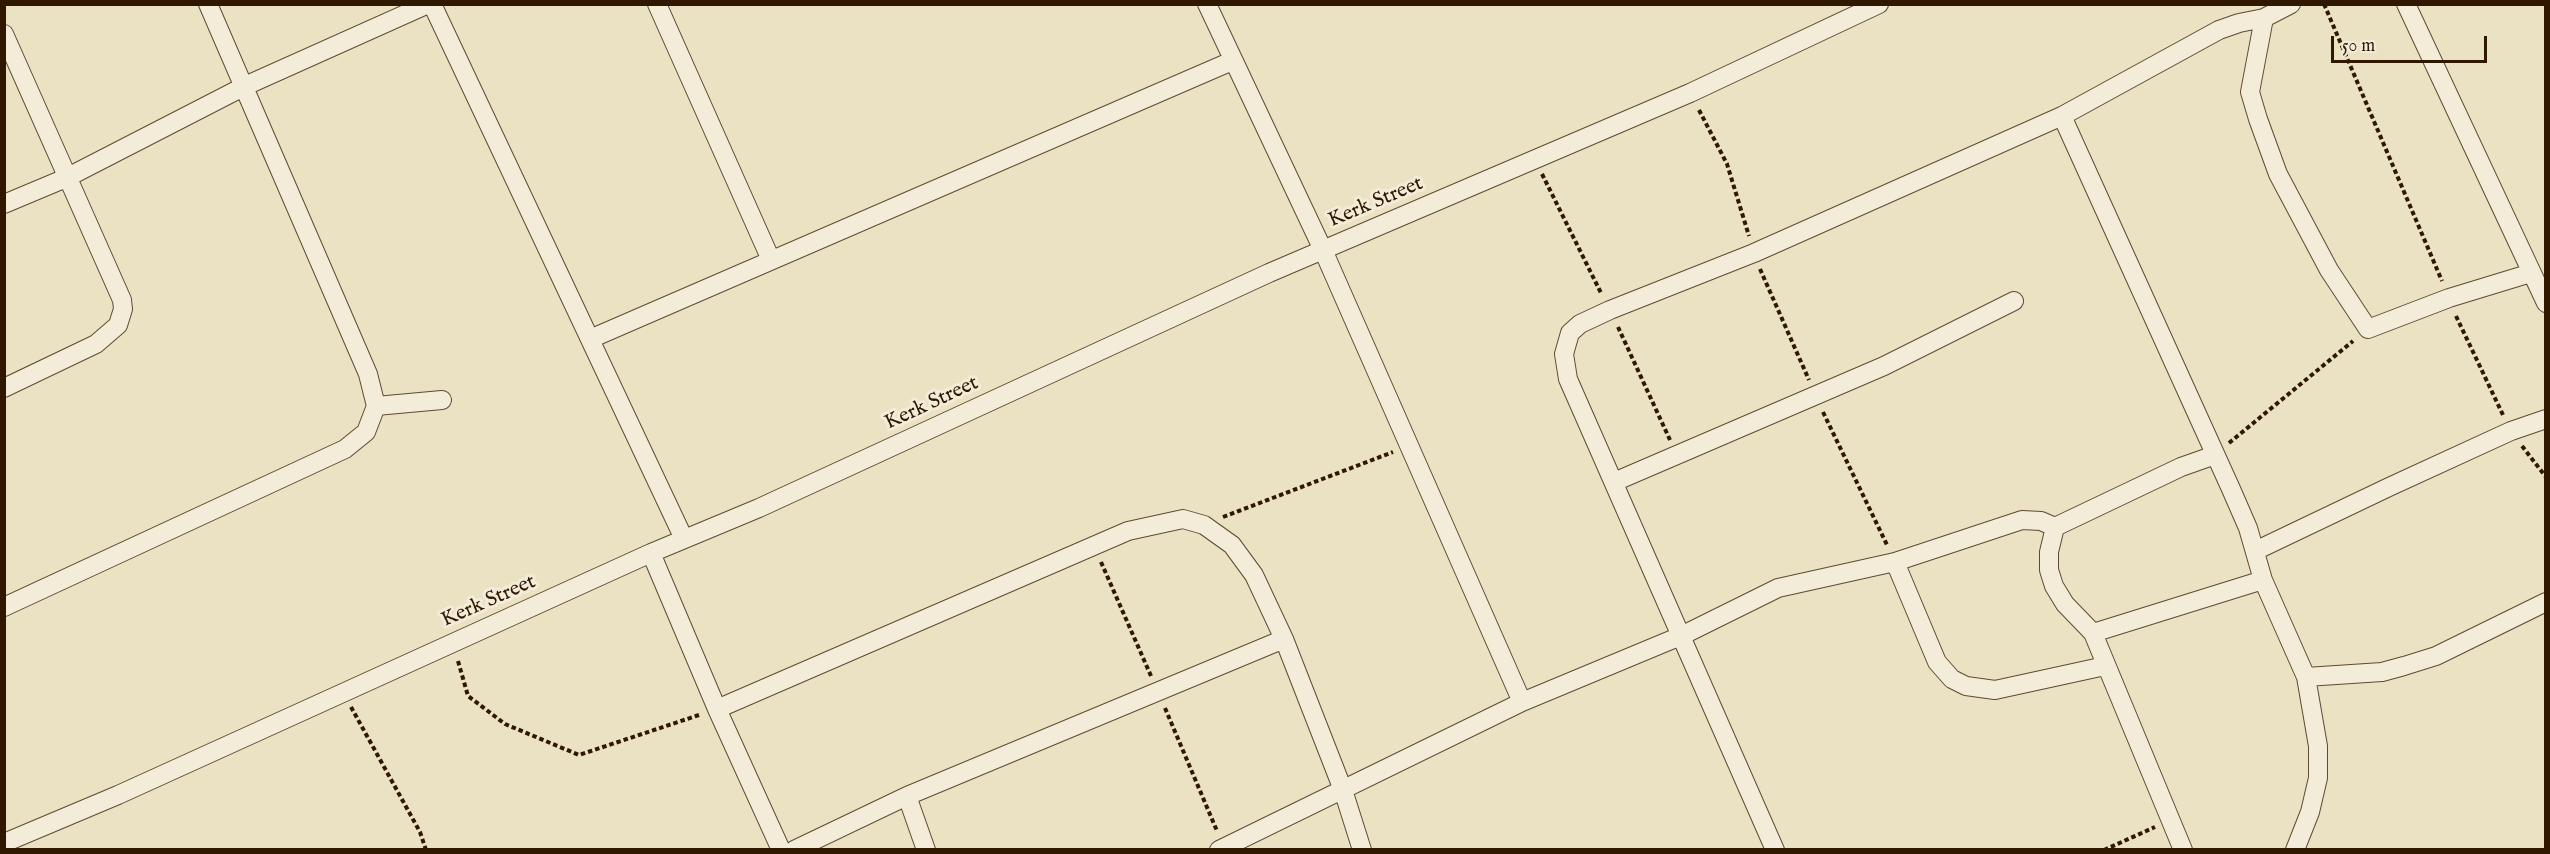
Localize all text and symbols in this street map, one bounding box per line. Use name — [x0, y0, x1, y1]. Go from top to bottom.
scale bar — [2334, 24, 2490, 62]
text: 50 m — [2342, 35, 2375, 58]
street label: Kerk Street — [1325, 172, 1427, 234]
street label: Kerk Street — [881, 371, 983, 437]
street label: Kerk Street — [438, 570, 540, 634]

